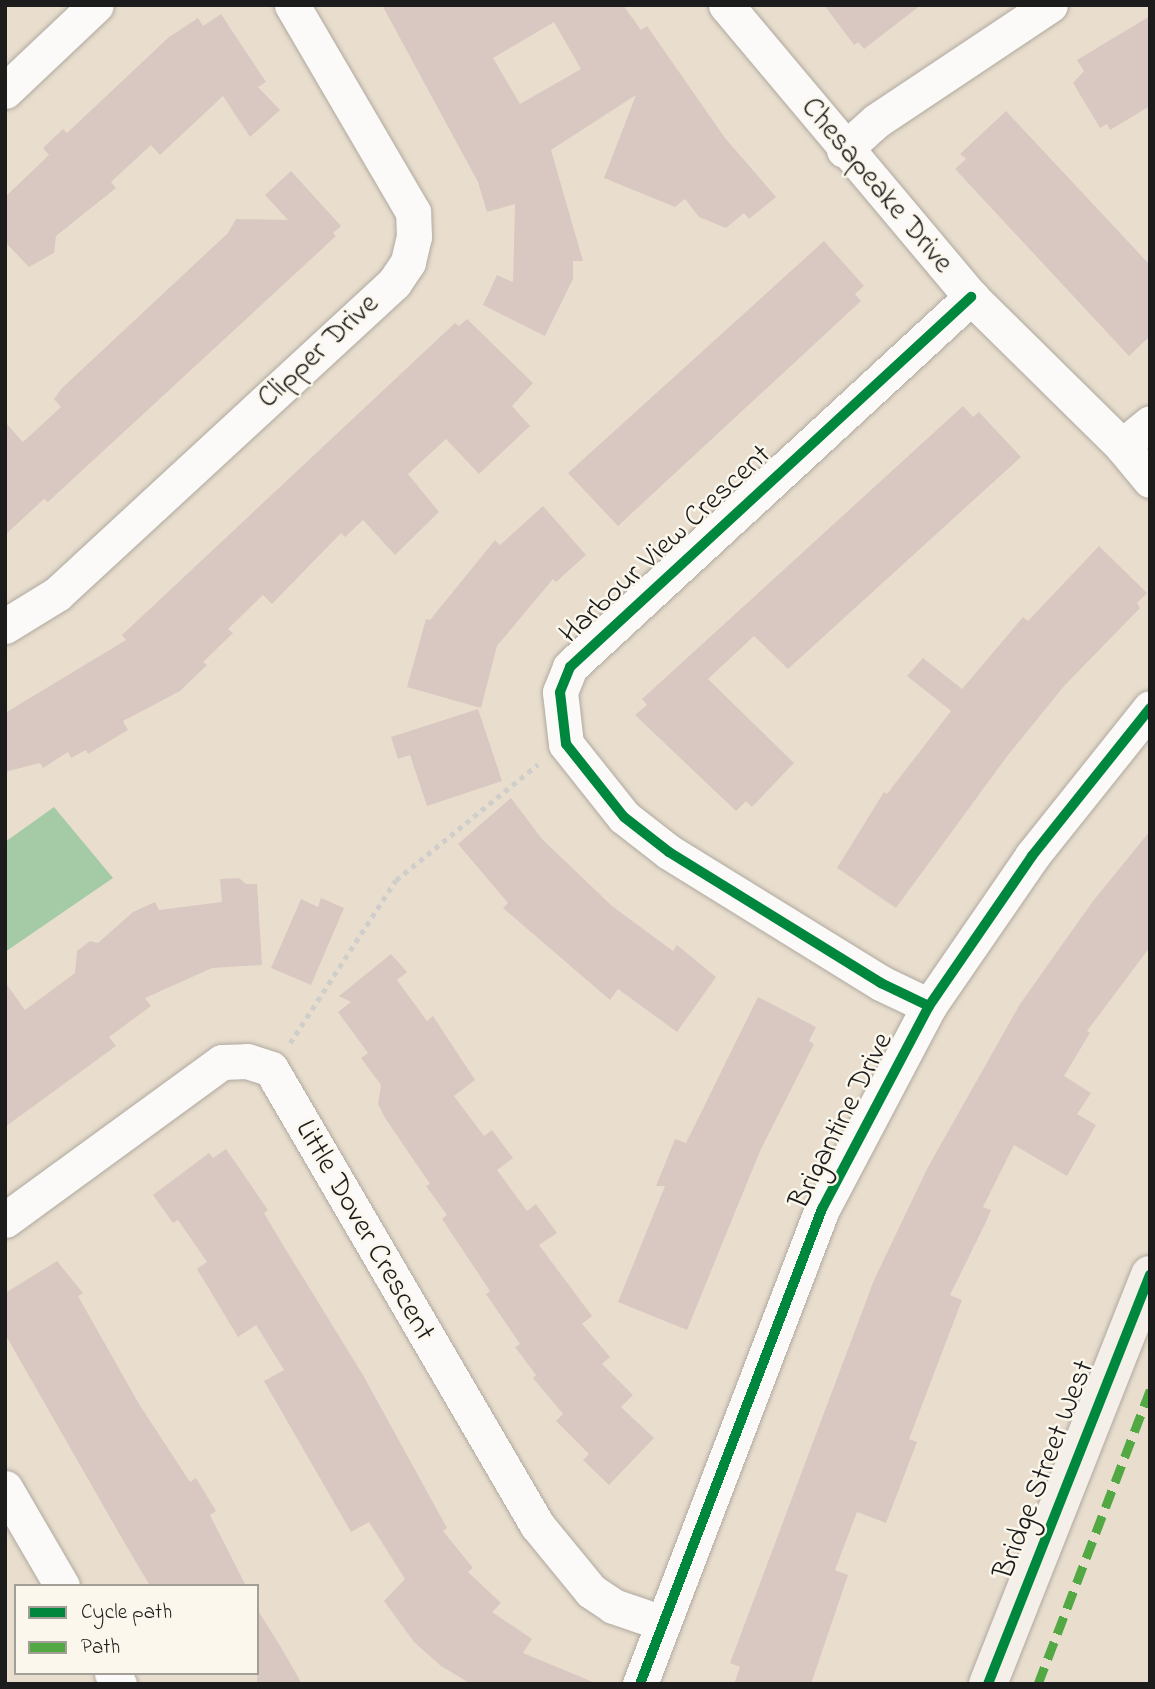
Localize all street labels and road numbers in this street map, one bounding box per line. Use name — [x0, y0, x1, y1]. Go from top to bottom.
street label: Chesapeake Drive — [792, 91, 960, 281]
street label: Clipper Drive — [251, 287, 387, 417]
street label: Harbour View Crescent — [553, 438, 779, 652]
street label: Brigantine Drive — [782, 1027, 902, 1215]
street label: Little Dover Crescent — [286, 1114, 442, 1348]
street label: Bridge Street West — [987, 1356, 1103, 1584]

